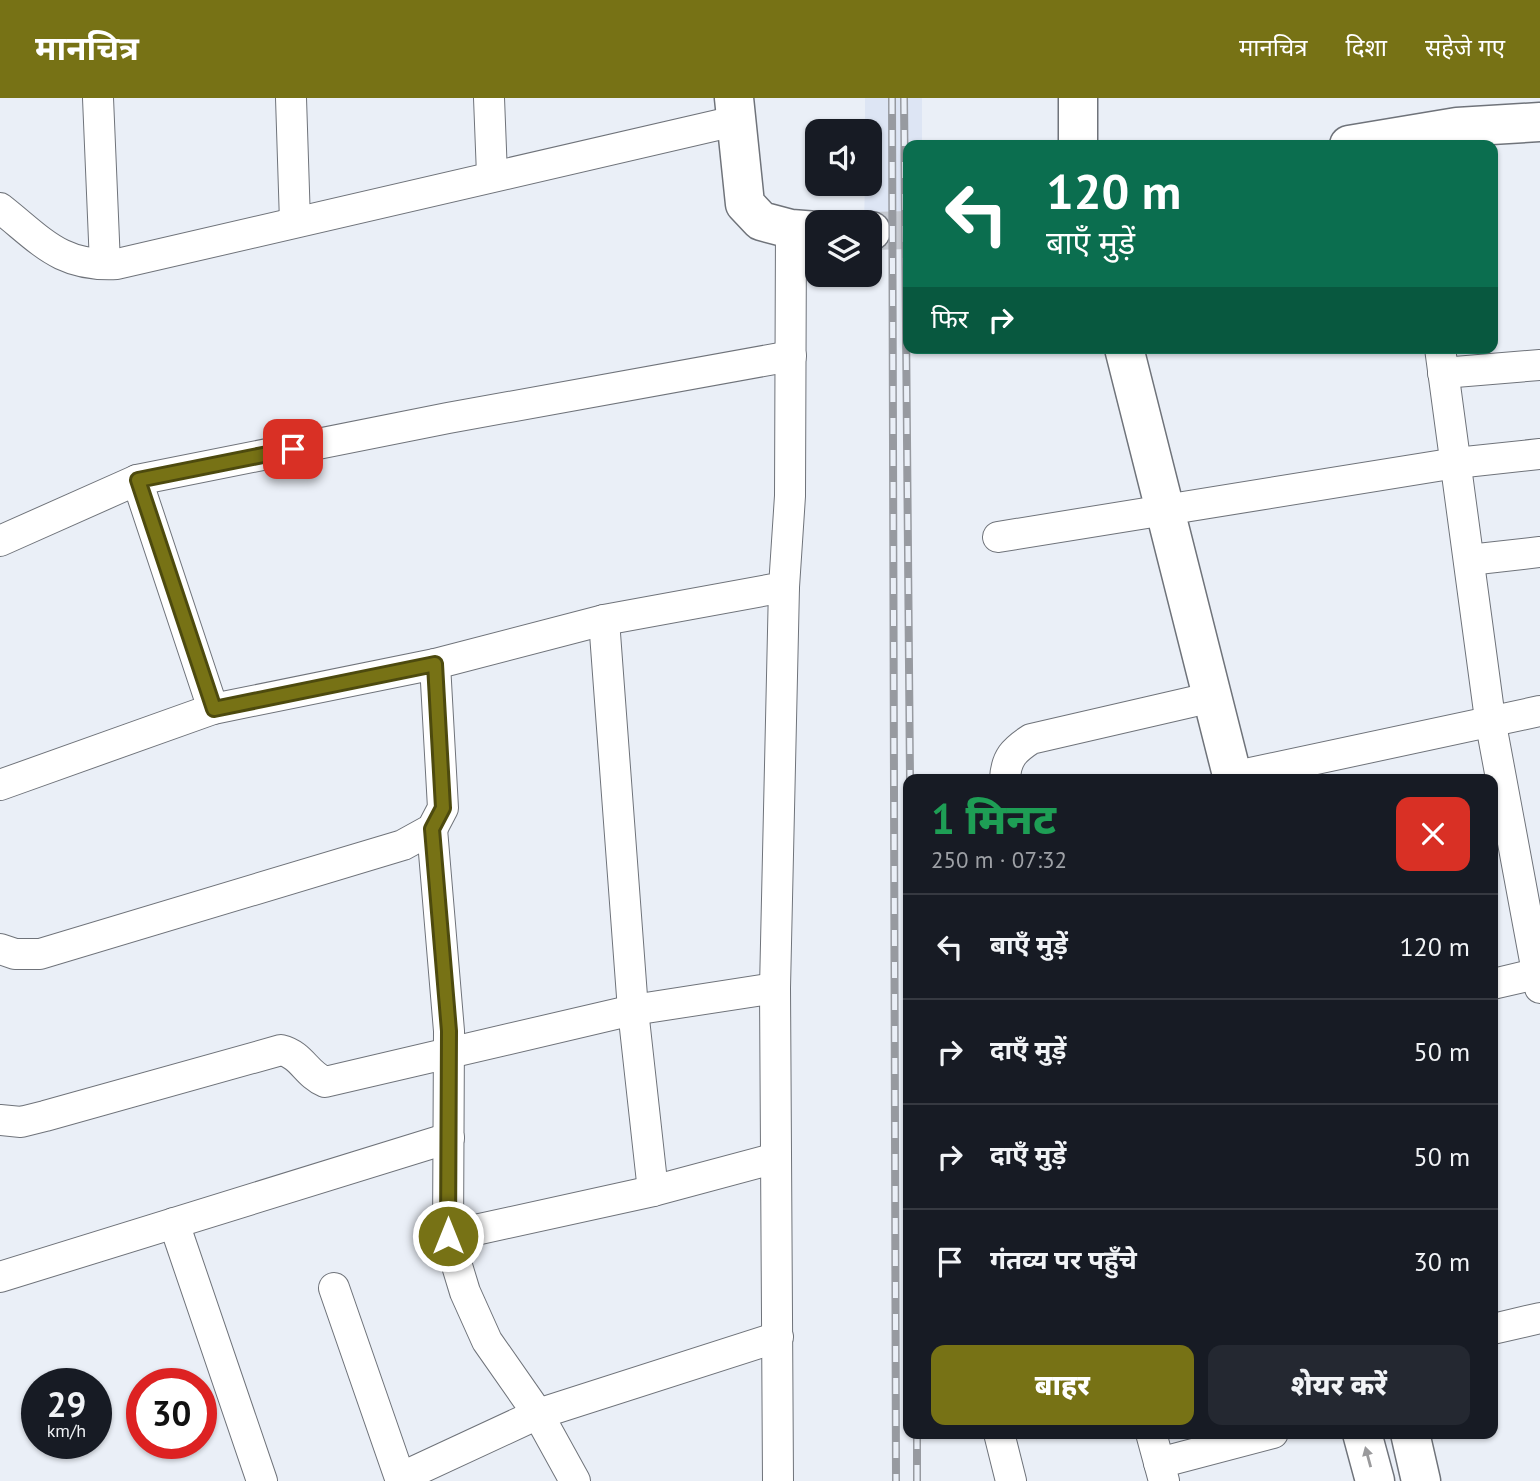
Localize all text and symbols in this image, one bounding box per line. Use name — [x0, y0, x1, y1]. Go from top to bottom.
text: मानचित्र — [35, 26, 139, 69]
text: मानचित्र — [1239, 32, 1308, 63]
text: दिशा — [1346, 32, 1387, 63]
text: सहेजे गए — [1425, 32, 1505, 63]
map controls — [805, 119, 882, 287]
button: sound — [805, 119, 882, 196]
text: 120 m — [1046, 159, 1181, 223]
icon: left — [931, 168, 1022, 259]
button: layers — [805, 210, 882, 287]
text: बाएँ मुड़ें — [1046, 221, 1135, 263]
icon: right — [982, 301, 1020, 339]
text: फिर — [931, 302, 968, 335]
pin — [263, 419, 323, 479]
icon: arrive — [274, 430, 312, 468]
text: 1 मिनट — [931, 791, 1056, 846]
button: close — [1396, 797, 1470, 871]
text: 250 m · 07:32 — [931, 845, 1067, 874]
icon: left — [931, 928, 969, 966]
text: बाएँ मुड़ें — [990, 928, 1068, 961]
text: 120 m — [1399, 930, 1470, 963]
icon: right — [931, 1033, 969, 1071]
text: दाएँ मुड़ें — [990, 1033, 1066, 1066]
text: 50 m — [1414, 1035, 1470, 1068]
icon: right — [931, 1138, 969, 1176]
text: दाएँ मुड़ें — [990, 1138, 1066, 1171]
text: 50 m — [1414, 1140, 1470, 1173]
position arrow — [411, 1199, 485, 1273]
icon: arrive — [931, 1243, 969, 1281]
text: गंतव्य पर पहुँचे — [990, 1243, 1137, 1276]
text: 30 m — [1414, 1245, 1470, 1278]
button: बाहर — [931, 1345, 1194, 1425]
button: शेयर करें — [1208, 1345, 1470, 1425]
speed limit sign: 30 — [126, 1368, 217, 1459]
text: 29 — [47, 1381, 86, 1427]
text: km/h — [47, 1419, 86, 1442]
one-way arrow — [1362, 1446, 1373, 1468]

